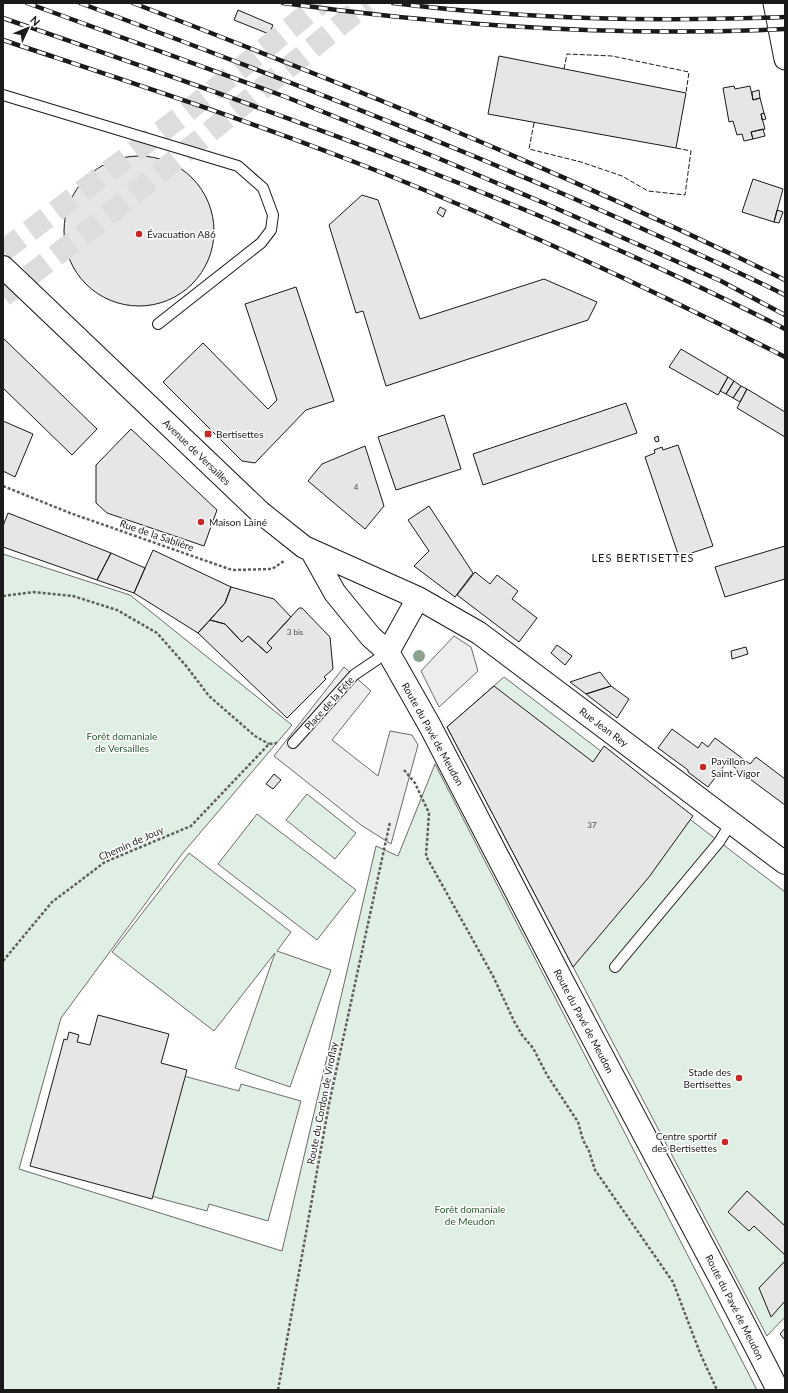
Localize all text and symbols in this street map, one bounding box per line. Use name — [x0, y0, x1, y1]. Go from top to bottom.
north arrow — [8, 8, 48, 48]
text: N — [28, 13, 43, 28]
place label: Évacuation A86 — [147, 228, 216, 240]
marker: Évacuation A86 — [134, 229, 144, 239]
street label: Avenue de Versailles — [161, 417, 233, 487]
place label: Bertisettes — [216, 428, 263, 440]
marker: Bertisettes — [203, 429, 213, 439]
house number: 4 — [354, 482, 359, 492]
place label: Maison Lainé — [209, 516, 267, 528]
street label: Rue de la Sablière — [118, 517, 196, 553]
marker: Maison Lainé — [196, 517, 206, 527]
district label: LES BERTISETTES — [591, 551, 695, 564]
house number: 3 bis — [287, 627, 304, 637]
street label: Place de la Fête — [302, 674, 356, 732]
street label: Route du Pavé de Meudon — [400, 680, 466, 788]
street label: Rue Jean Rey — [577, 705, 631, 750]
park label: Forêt domaniale de Versailles — [87, 730, 157, 754]
place label: Pavillon Saint-Vigor — [711, 755, 760, 779]
marker: Pavillon Saint-Vigor — [698, 762, 708, 772]
house number: 37 — [587, 820, 597, 830]
street label: Chemin de Jouy — [97, 823, 166, 863]
street label: Route du Pavé de Meudon — [551, 967, 617, 1075]
street label: Route du Cordon de Viroflay — [304, 1040, 340, 1165]
place label: Stade des Bertisettes — [684, 1066, 731, 1090]
marker: Stade des Bertisettes — [734, 1073, 744, 1083]
place label: Centre sportif des Bertisettes — [652, 1130, 717, 1154]
marker: Centre sportif des Bertisettes — [720, 1137, 730, 1147]
park label: Forêt domaniale de Meudon — [435, 1203, 505, 1227]
street label: Route du Pavé de Meudon — [703, 1253, 767, 1361]

